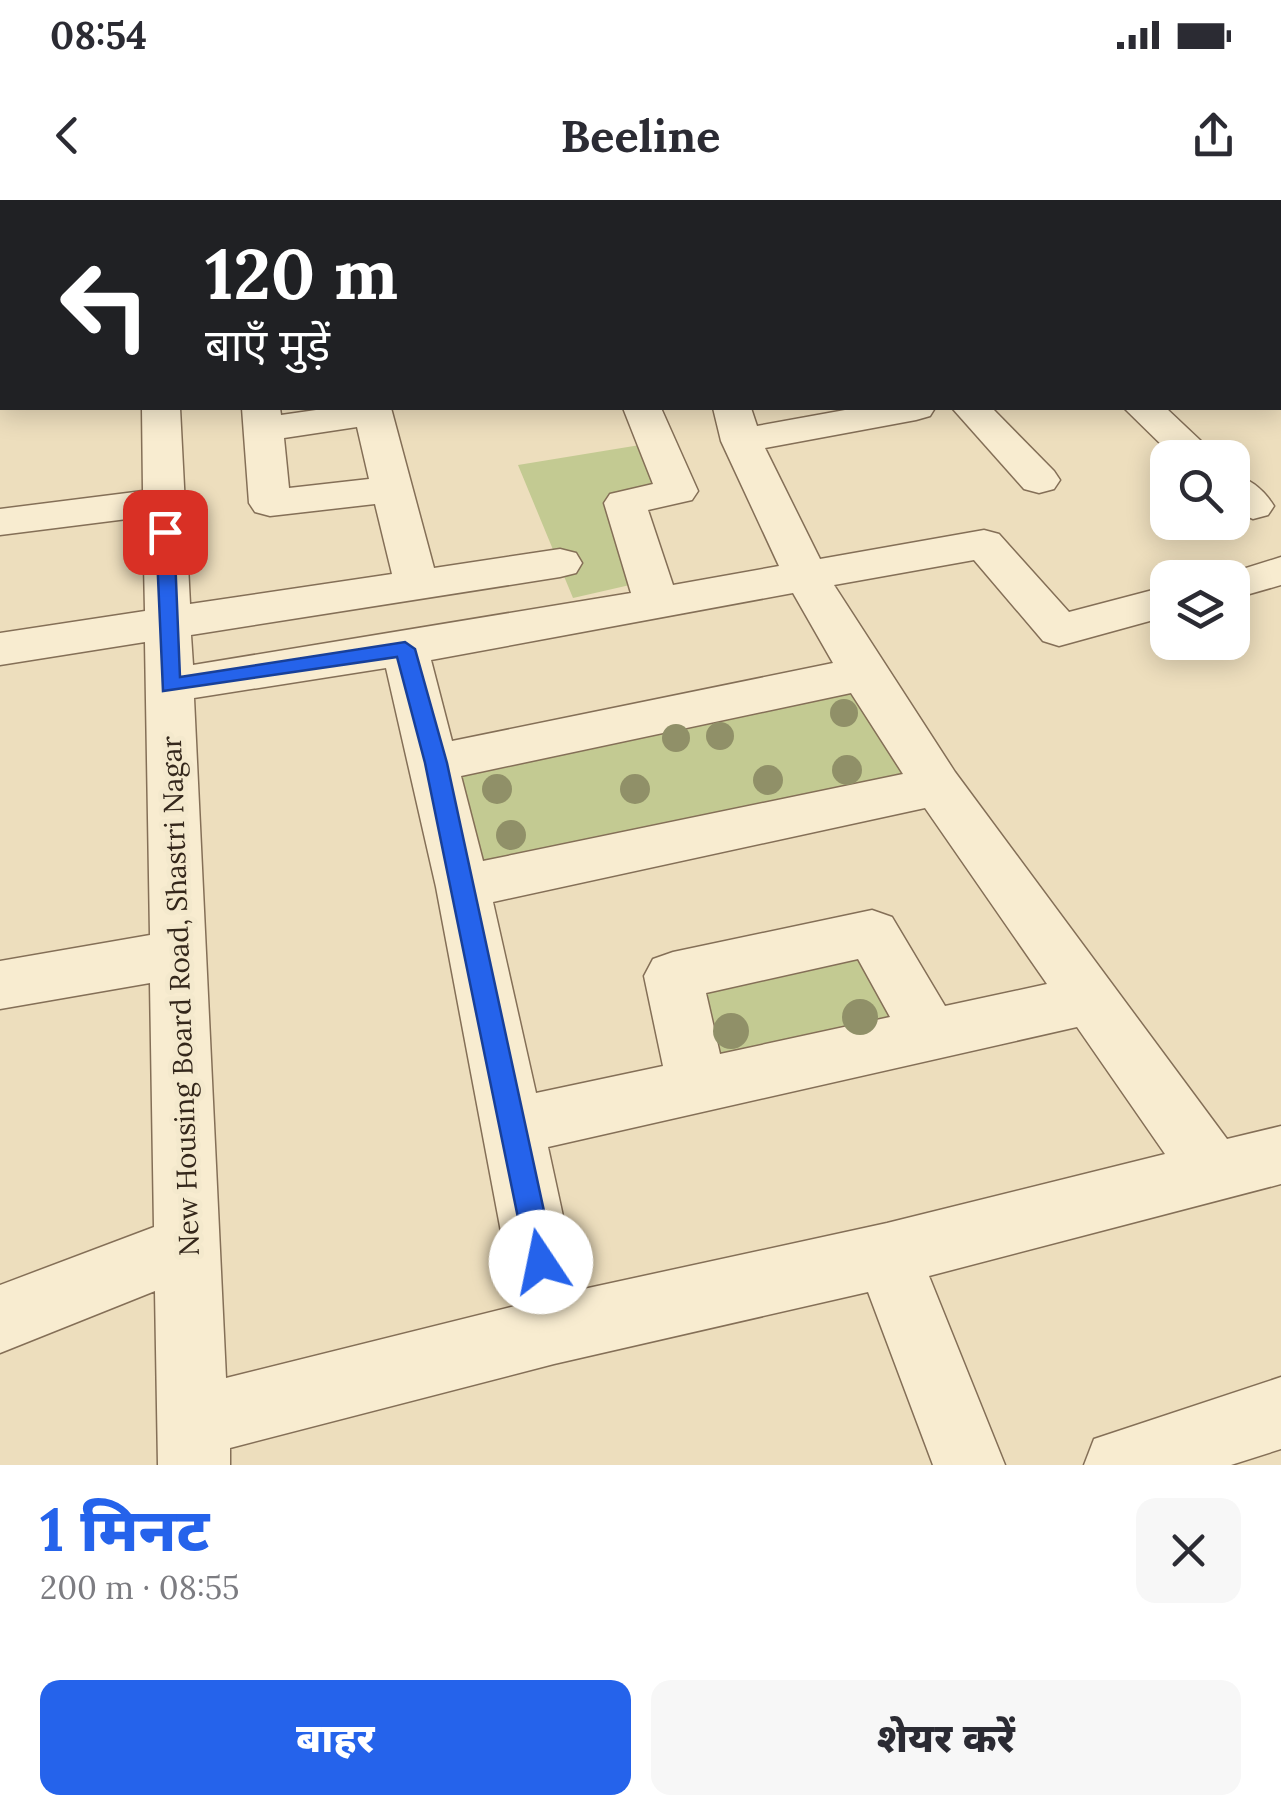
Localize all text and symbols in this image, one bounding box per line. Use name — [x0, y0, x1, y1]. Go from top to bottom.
text: 08:54 — [50, 11, 147, 59]
text: Beeline — [561, 107, 720, 164]
icon: back — [40, 108, 95, 163]
icon: share — [1186, 108, 1241, 163]
text: 120 m — [205, 229, 398, 318]
icon: left — [40, 240, 170, 370]
text: बाएँ मुड़ें — [205, 316, 330, 373]
map controls — [1150, 440, 1250, 660]
button: search — [1150, 440, 1250, 540]
pin — [123, 490, 208, 575]
icon: arrive — [138, 505, 193, 560]
button: layers — [1150, 560, 1250, 660]
street label: New Housing Board Road, Shastri Nagar — [153, 735, 207, 1257]
position arrow — [489, 1210, 593, 1314]
text: 1 मिनट — [40, 1491, 209, 1567]
button: close — [1136, 1498, 1241, 1603]
text: 200 m · 08:55 — [40, 1567, 240, 1608]
button: बाहर — [40, 1680, 631, 1795]
button: शेयर करें — [651, 1680, 1241, 1795]

